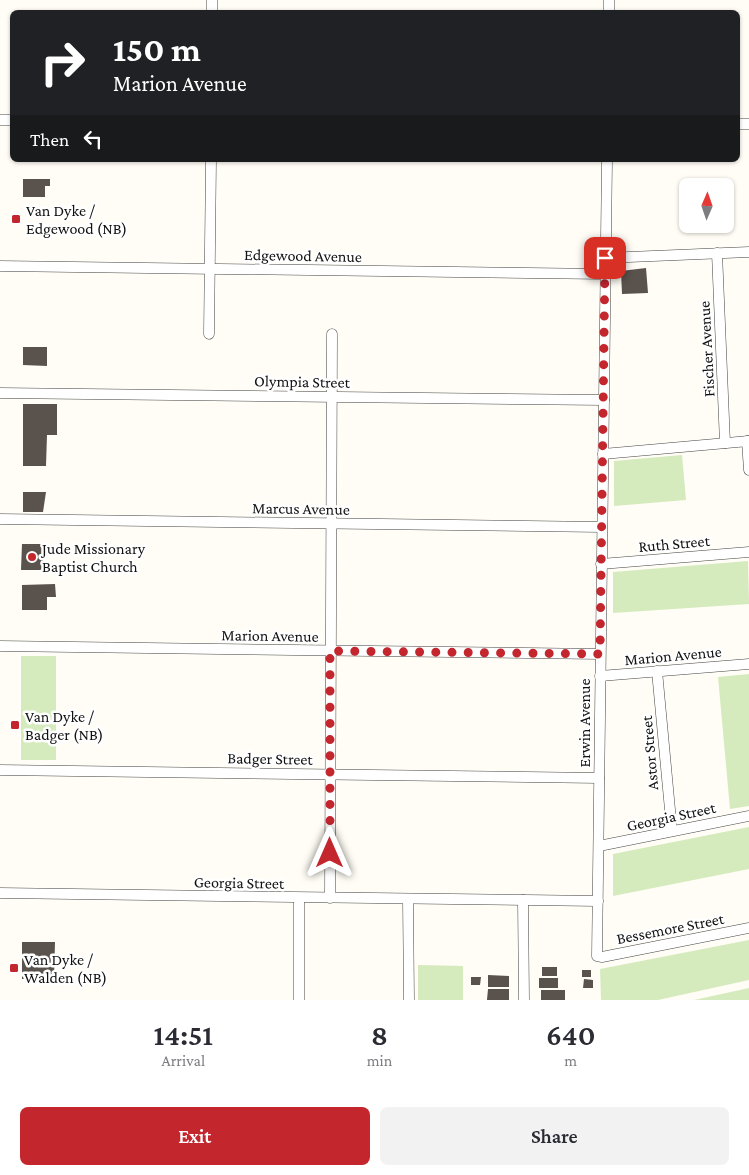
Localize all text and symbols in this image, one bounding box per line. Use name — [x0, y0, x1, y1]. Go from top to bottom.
icon: right — [30, 30, 95, 95]
text: 150 m — [113, 30, 201, 69]
text: Marion Avenue — [113, 71, 247, 96]
icon: left — [79, 125, 107, 153]
text: Then — [30, 129, 69, 150]
north arrow — [679, 178, 734, 232]
map controls — [679, 178, 734, 233]
place label: Van Dyke / Edgewood (NB) — [26, 202, 127, 238]
marker: Van Dyke / Edgewood (NB) — [10, 213, 22, 225]
pin — [584, 237, 626, 279]
icon: arrive — [591, 244, 619, 272]
street label: Edgewood Avenue — [244, 246, 362, 266]
street label: Fischer Avenue — [695, 300, 718, 397]
street label: Olympia Street — [254, 372, 351, 392]
street label: Marcus Avenue — [252, 499, 350, 518]
street label: Ruth Street — [638, 532, 711, 555]
place label: Jude Missionary Baptist Church — [40, 540, 146, 576]
marker: Jude Missionary Baptist Church — [26, 551, 38, 563]
street label: Marion Avenue — [221, 626, 319, 645]
street label: Marion Avenue — [624, 643, 722, 668]
street label: Erwin Avenue — [576, 678, 593, 768]
place label: Van Dyke / Badger (NB) — [25, 708, 103, 744]
street label: Astor Street — [638, 714, 661, 791]
marker: Van Dyke / Badger (NB) — [9, 719, 21, 731]
street label: Badger Street — [227, 749, 314, 769]
street label: Georgia Street — [625, 799, 718, 835]
position arrow — [303, 826, 355, 878]
street label: Georgia Street — [194, 873, 285, 893]
street label: Bessemore Street — [615, 910, 726, 947]
place label: Van Dyke / Walden (NB) — [24, 951, 107, 987]
marker: Van Dyke / Walden (NB) — [8, 962, 20, 974]
text: 14:51 — [154, 1018, 213, 1051]
text: 8 — [371, 1018, 388, 1051]
text: 640 — [546, 1018, 595, 1051]
text: Arrival — [162, 1052, 205, 1069]
text: min — [367, 1052, 392, 1069]
text: m — [564, 1052, 577, 1069]
button: Exit — [20, 1107, 370, 1165]
button: Share — [380, 1107, 729, 1165]

